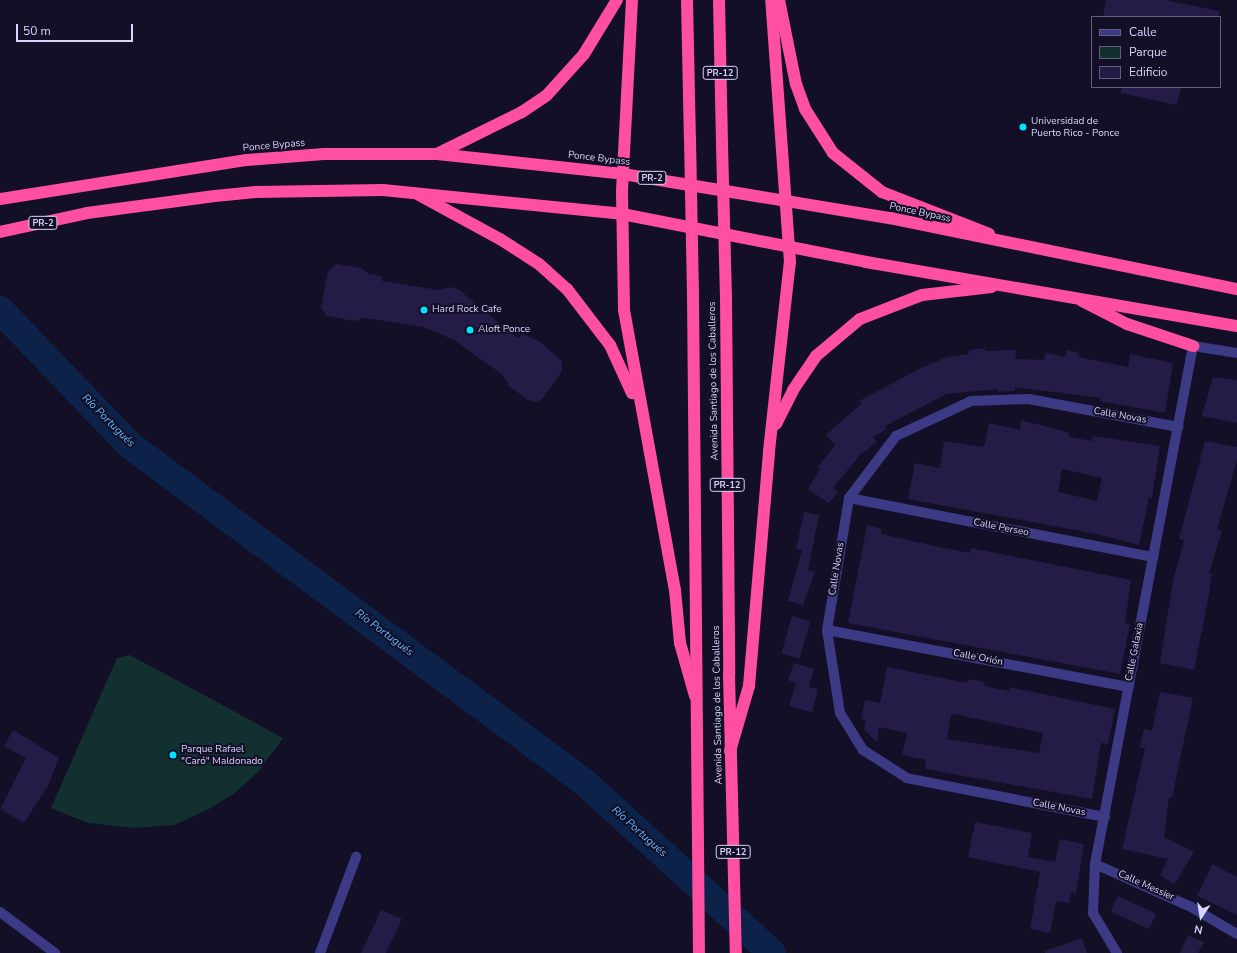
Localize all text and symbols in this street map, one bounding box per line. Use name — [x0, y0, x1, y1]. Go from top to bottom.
scale bar — [18, 16, 135, 42]
legend — [1091, 16, 1221, 88]
text: 50 m — [23, 23, 51, 39]
text: Calle — [1129, 24, 1157, 40]
text: Parque — [1129, 44, 1167, 60]
text: Edificio — [1129, 64, 1167, 80]
road number: PR-12 — [702, 66, 738, 80]
place label: Universidad de Puerto Rico - Ponce — [1031, 115, 1119, 138]
marker: Universidad de Puerto Rico - Ponce — [1018, 122, 1028, 132]
street label: Ponce Bypass — [242, 137, 306, 155]
street label: Ponce Bypass — [567, 149, 631, 169]
road number: PR-2 — [637, 171, 667, 185]
street label: Ponce Bypass — [888, 201, 952, 225]
road number: PR-2 — [28, 216, 58, 230]
street label: Avenida Santiago de los Caballeros — [707, 301, 721, 461]
place label: Hard Rock Cafe — [432, 304, 502, 316]
marker: Hard Rock Cafe — [419, 305, 429, 315]
place label: Aloft Ponce — [478, 324, 530, 336]
marker: Aloft Ponce — [465, 325, 475, 335]
water label: Río Portugués — [79, 392, 137, 450]
street label: Calle Novas — [1093, 405, 1147, 427]
road number: PR-12 — [709, 478, 745, 492]
street label: Calle Perseo — [972, 517, 1030, 539]
street label: Calle Novas — [827, 542, 847, 596]
water label: Río Portugués — [352, 607, 416, 659]
street label: Calle Galaxia — [1123, 622, 1147, 682]
street label: Avenida Santiago de los Caballeros — [711, 625, 725, 785]
street label: Calle Orión — [952, 647, 1004, 669]
place label: Parque Rafael "Caró" Maldonado — [181, 743, 263, 766]
marker: Parque Rafael "Caró" Maldonado — [168, 750, 178, 760]
street label: Calle Novas — [1032, 797, 1086, 819]
water label: Río Portugués — [609, 804, 669, 860]
road number: PR-12 — [715, 845, 751, 859]
street label: Calle Messier — [1116, 868, 1176, 904]
north arrow — [1181, 897, 1221, 937]
text: N — [1193, 921, 1204, 937]

